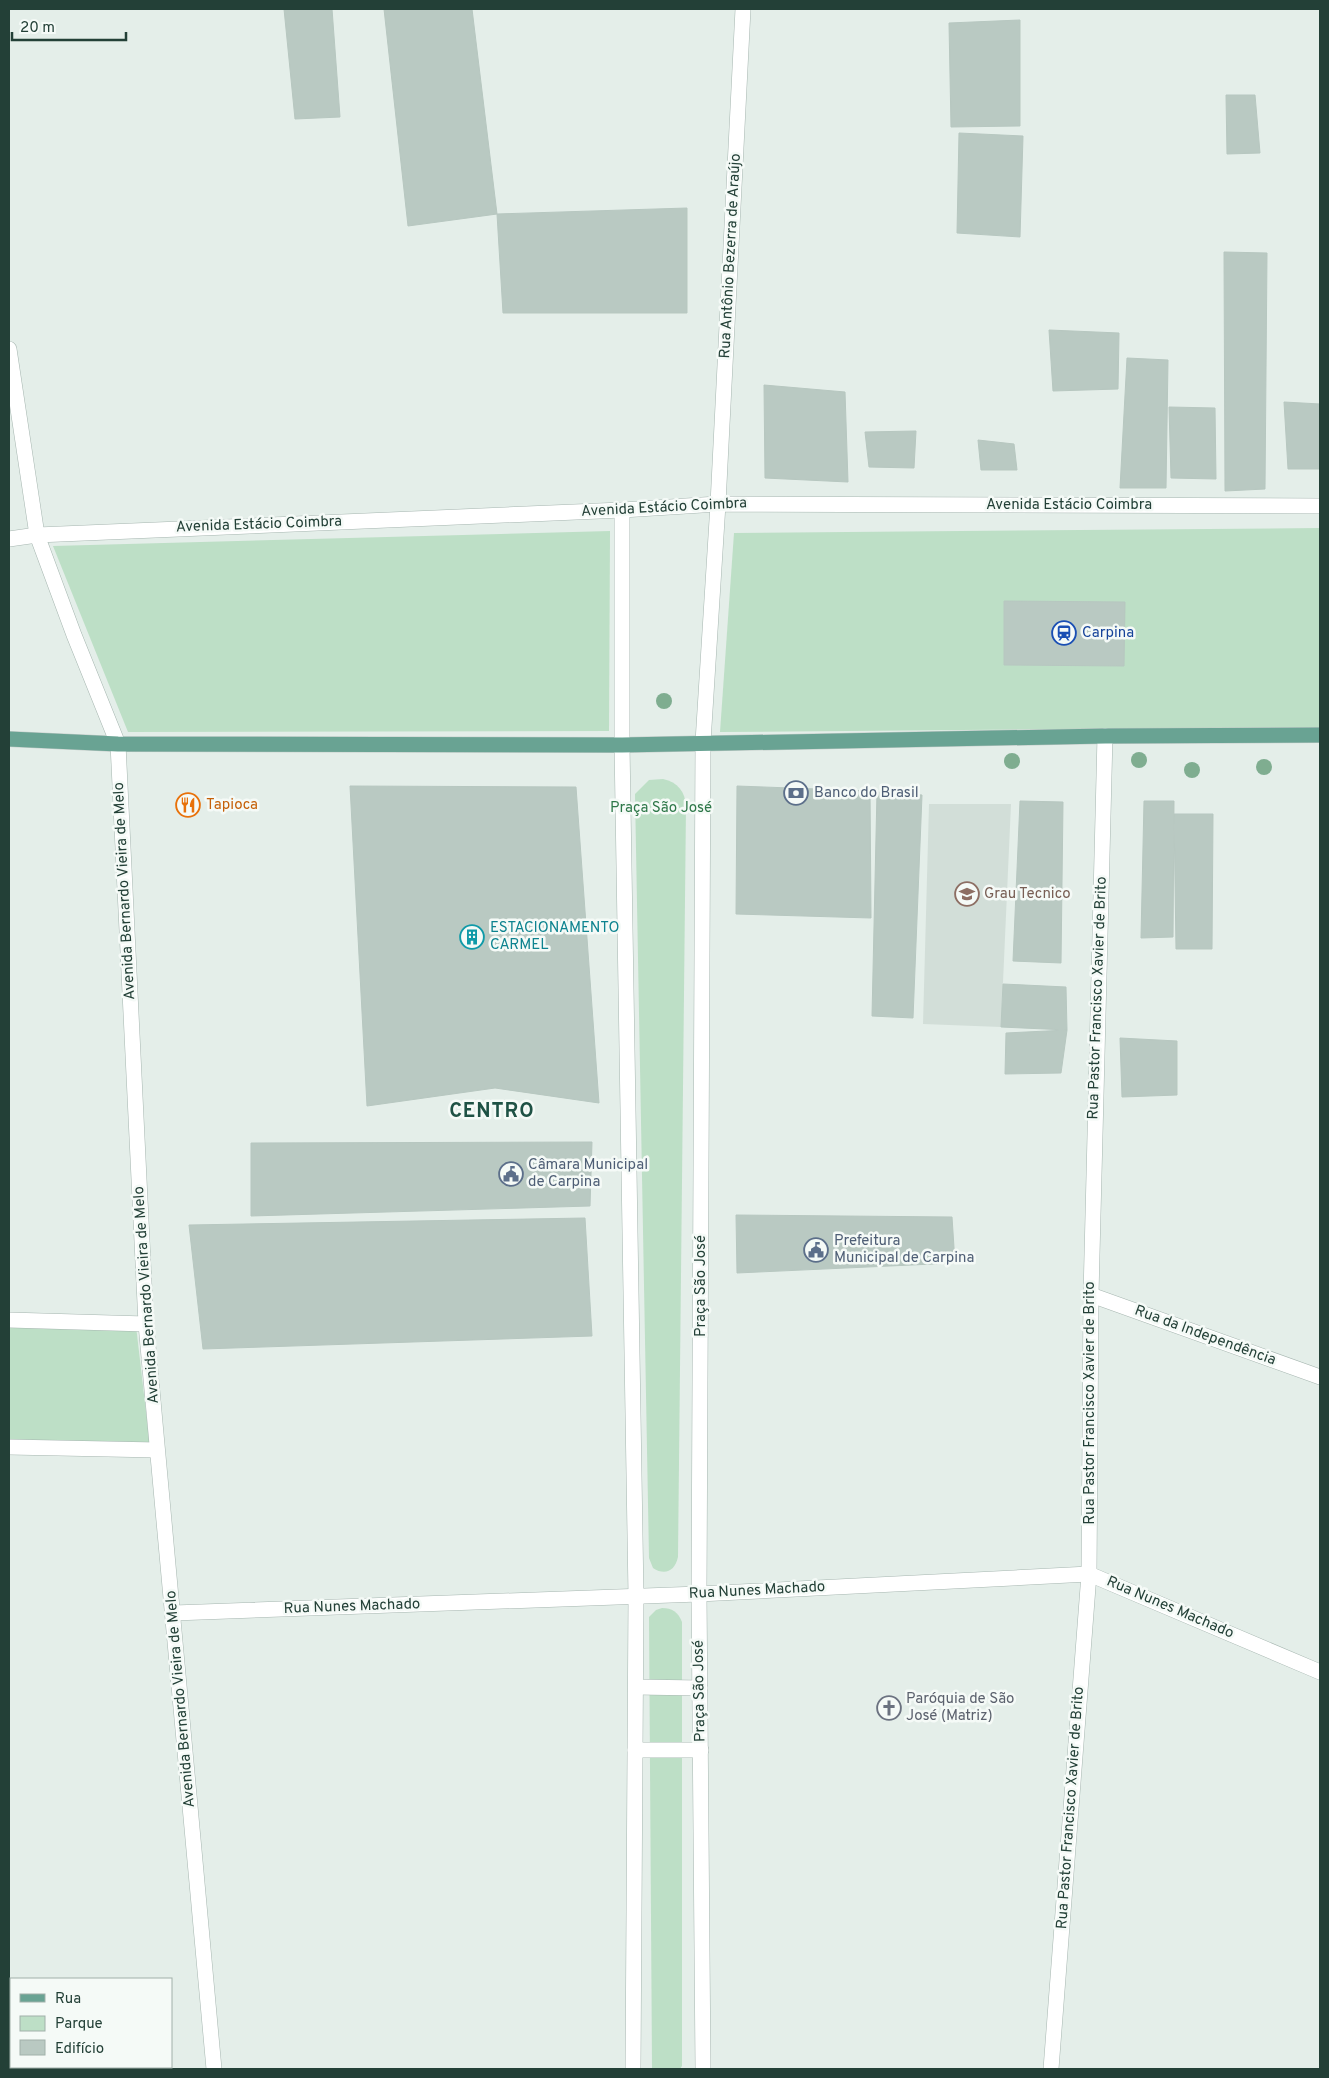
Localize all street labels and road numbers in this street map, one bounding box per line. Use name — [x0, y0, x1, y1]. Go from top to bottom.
street label: Rua Antônio Bezerra de Araújo — [716, 153, 746, 359]
street label: Avenida Estácio Coimbra — [581, 494, 747, 522]
street label: Avenida Estácio Coimbra — [986, 496, 1152, 515]
street label: Avenida Estácio Coimbra — [176, 513, 342, 537]
street label: Avenida Bernardo Vieira de Melo — [110, 782, 140, 1000]
street label: Rua Pastor Francisco Xavier de Brito — [1084, 876, 1112, 1120]
street label: Avenida Bernardo Vieira de Melo — [130, 1186, 164, 1404]
street label: Praça São José — [692, 1235, 711, 1337]
street label: Rua Pastor Francisco Xavier de Brito — [1081, 1281, 1100, 1525]
street label: Rua da Independência — [1132, 1302, 1278, 1370]
street label: Rua Nunes Machado — [1103, 1573, 1237, 1643]
street label: Rua Nunes Machado — [688, 1578, 826, 1604]
street label: Avenida Bernardo Vieira de Melo — [162, 1590, 200, 1808]
street label: Rua Nunes Machado — [283, 1595, 421, 1619]
street label: Praça São José — [690, 1640, 710, 1742]
street label: Rua Pastor Francisco Xavier de Brito — [1053, 1686, 1089, 1930]

